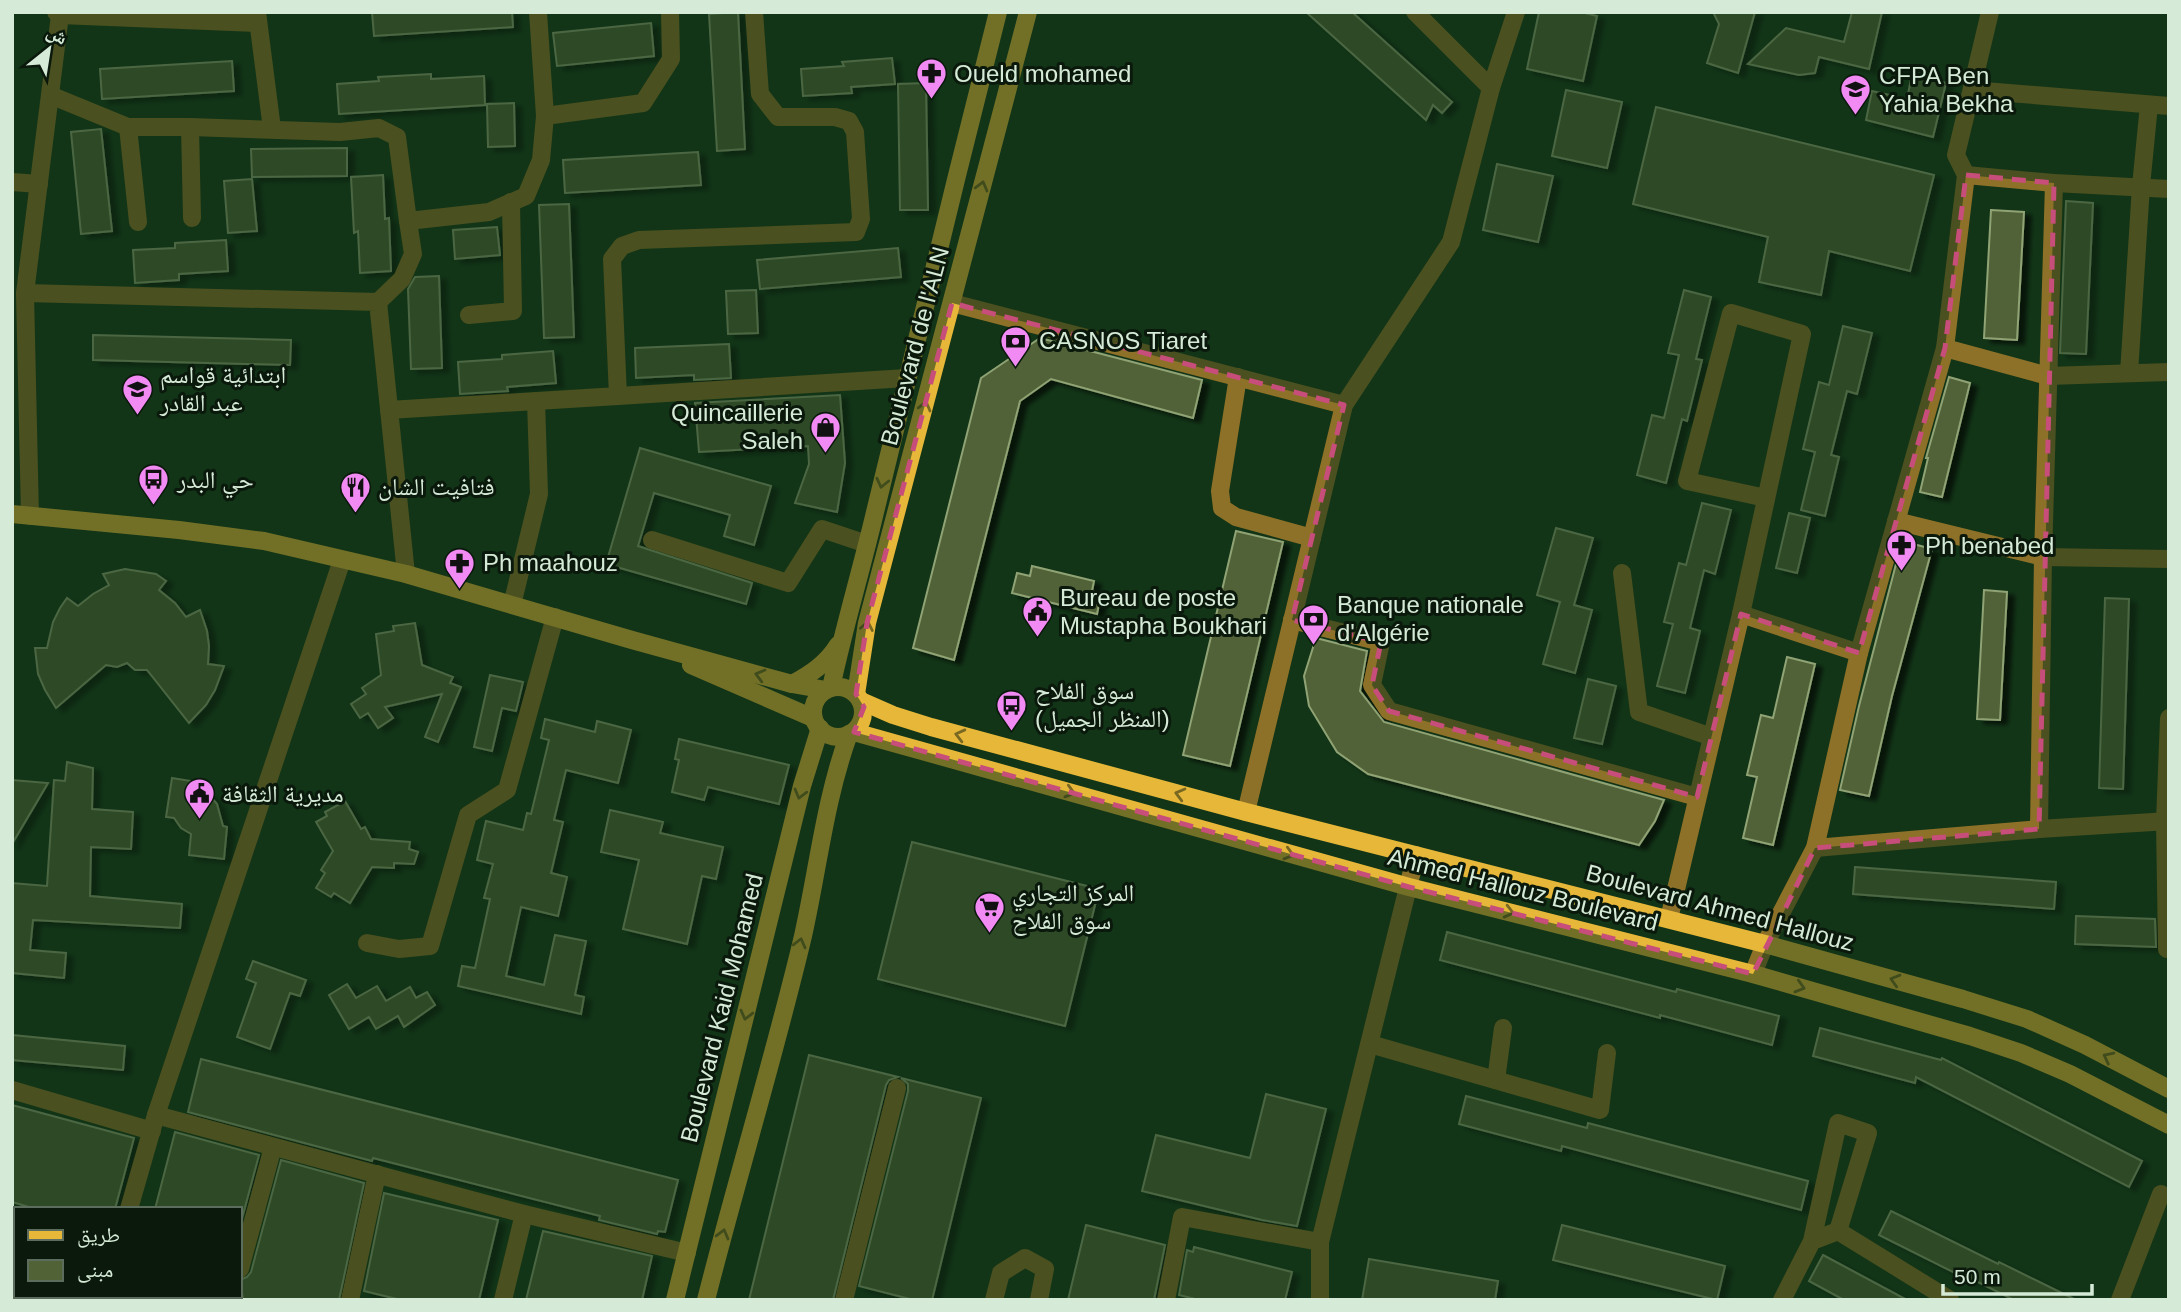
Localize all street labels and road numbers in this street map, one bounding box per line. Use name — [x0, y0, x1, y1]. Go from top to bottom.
street label: Boulevard de l'ALN — [875, 244, 954, 448]
street label: Ahmed Hallouz Boulevard — [1385, 843, 1661, 936]
street label: Boulevard Ahmed Hallouz — [1583, 859, 1857, 956]
street label: Boulevard Kaid Mohamed — [675, 871, 768, 1145]

